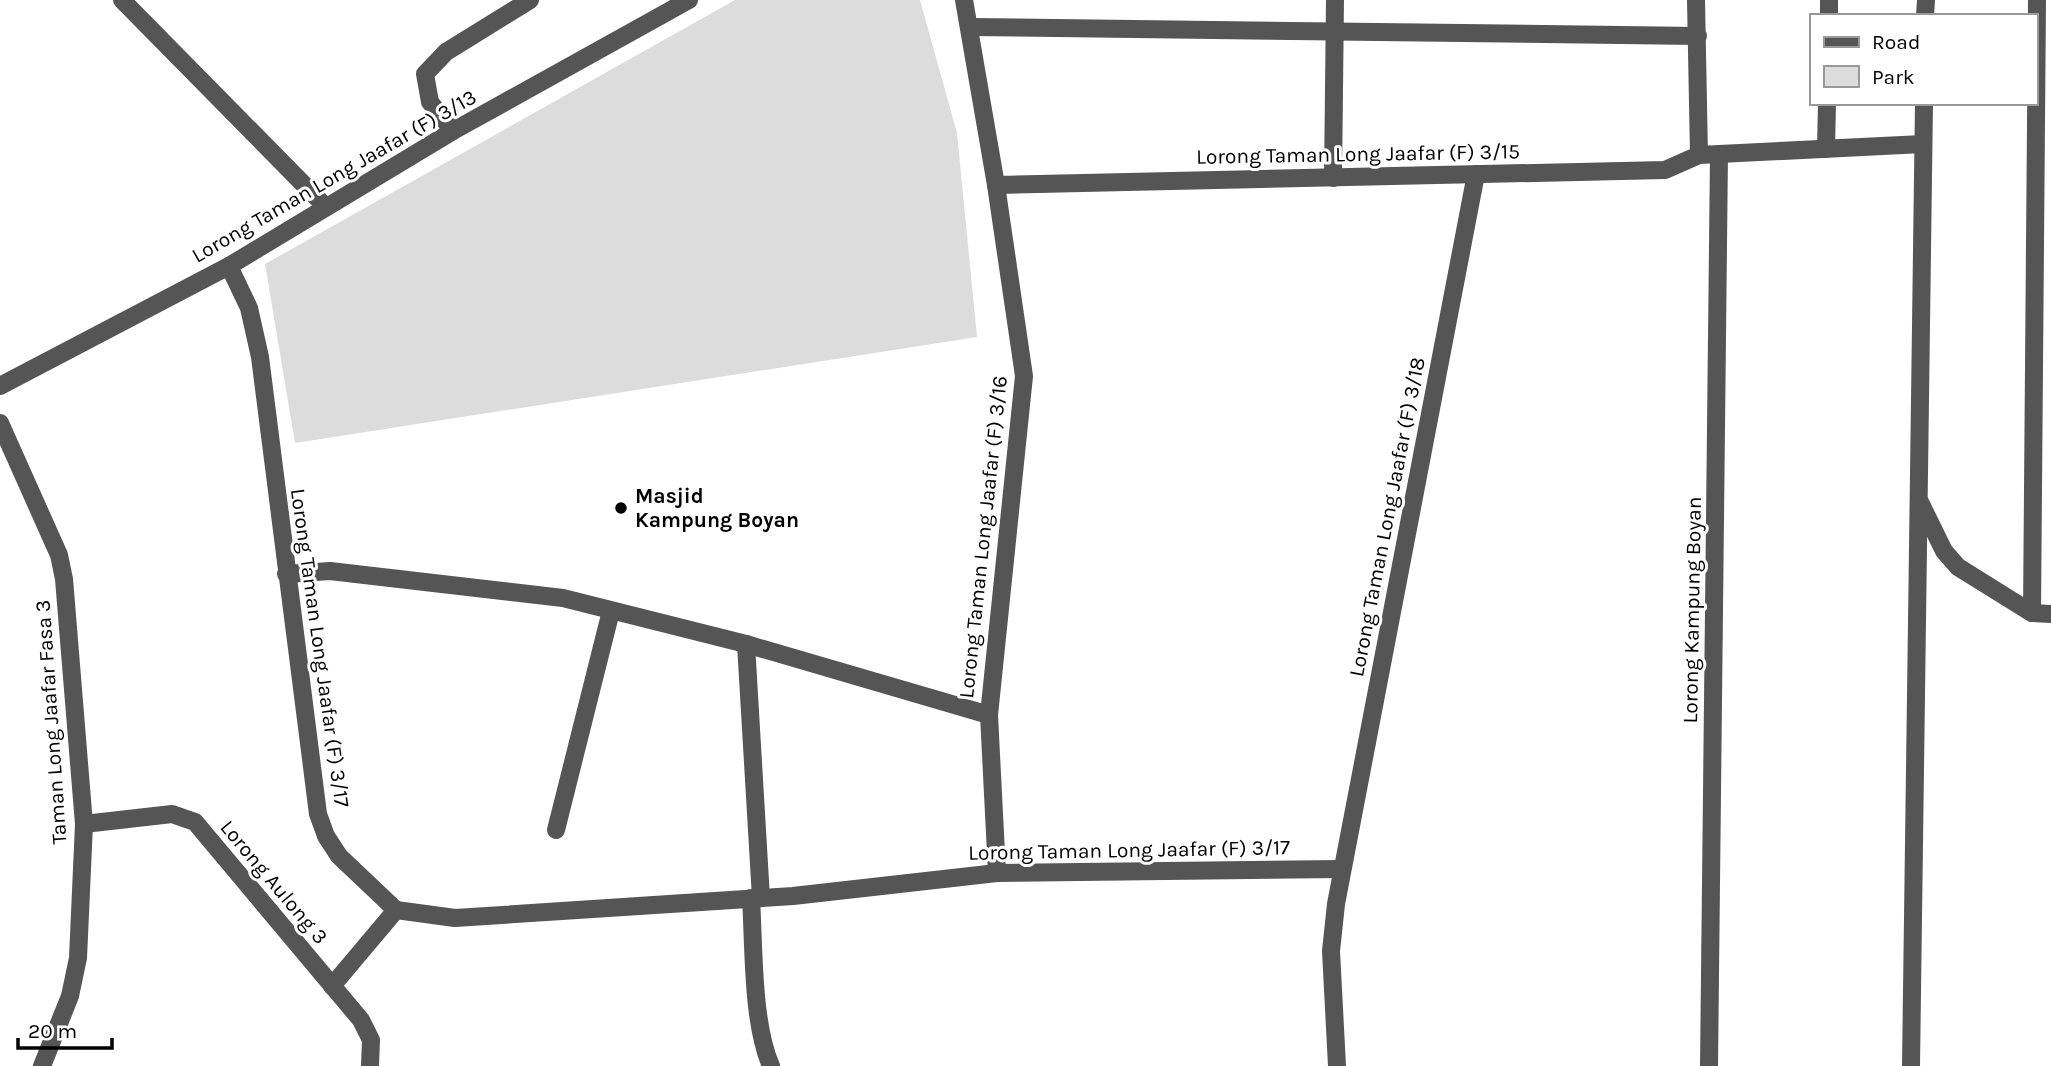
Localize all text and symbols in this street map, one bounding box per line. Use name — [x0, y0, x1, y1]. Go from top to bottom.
legend — [1810, 14, 2037, 105]
text: Road — [1872, 30, 1920, 54]
text: Park — [1872, 65, 1915, 89]
street label: Lorong Taman Long Jaafar (F) 3/13 — [188, 84, 480, 268]
street label: Lorong Taman Long Jaafar (F) 3/15 — [1196, 139, 1520, 169]
street label: Lorong Taman Long Jaafar (F) 3/18 — [1344, 355, 1430, 679]
street label: Lorong Taman Long Jaafar (F) 3/16 — [954, 375, 1012, 699]
place label: Masjid Kampung Boyan — [635, 484, 799, 532]
street label: Lorong Taman Long Jaafar (F) 3/17 — [286, 487, 354, 809]
street label: Lorong Kampung Boyan — [1678, 496, 1706, 724]
marker: Masjid Kampung Boyan — [613, 500, 629, 516]
street label: Taman Long Jaafar Fasa 3 — [30, 599, 72, 845]
street label: Lorong Aulong 3 — [215, 815, 333, 949]
street label: Lorong Taman Long Jaafar (F) 3/17 — [968, 835, 1290, 865]
scale bar — [18, 1006, 112, 1050]
text: 20 m — [28, 1019, 77, 1043]

